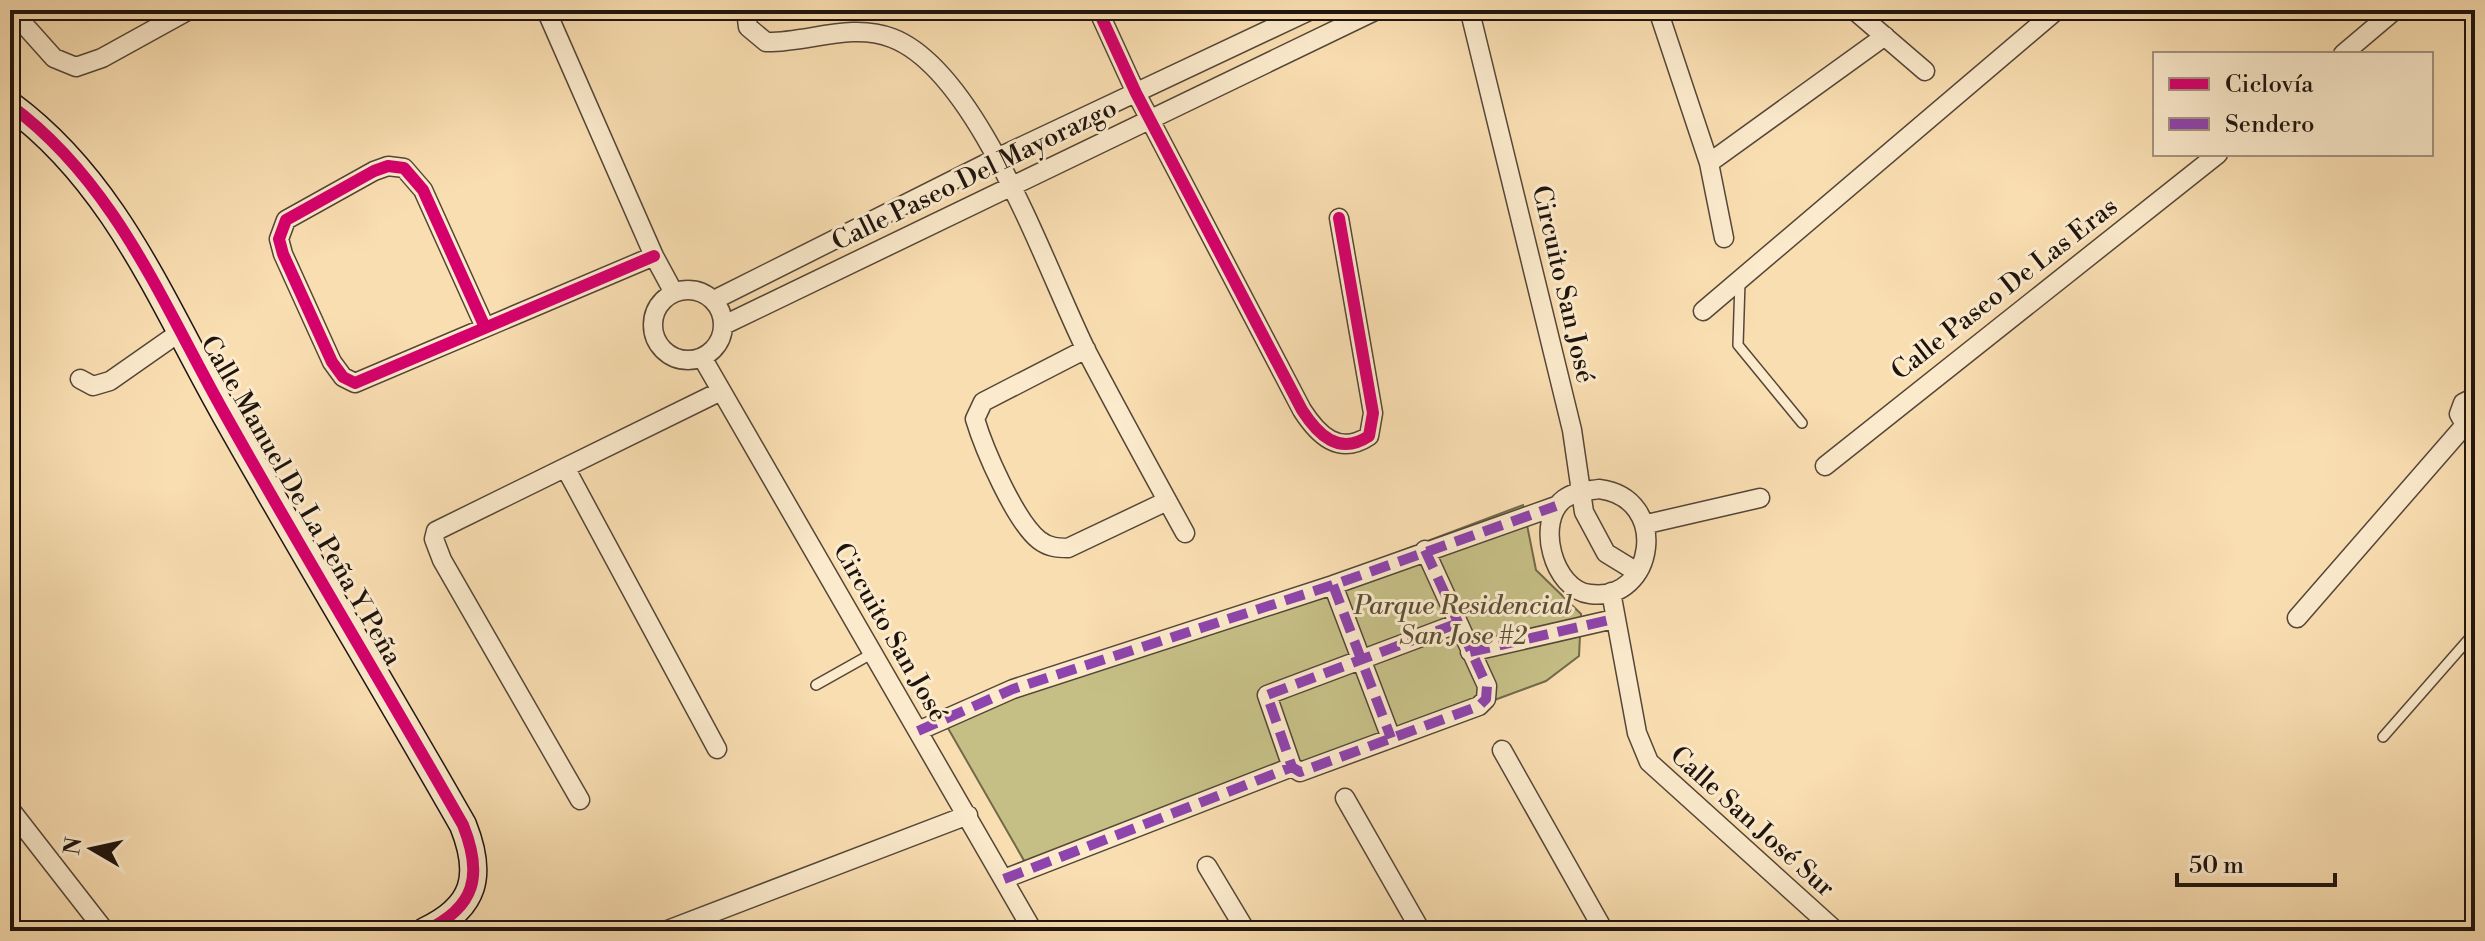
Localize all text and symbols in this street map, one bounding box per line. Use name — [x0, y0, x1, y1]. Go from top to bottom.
legend — [2153, 52, 2433, 156]
text: Ciclovía — [2225, 70, 2314, 100]
street label: Calle Paseo Del Mayorazgo — [827, 92, 1122, 258]
text: Sendero — [2225, 110, 2315, 140]
street label: Circuito San José — [1525, 182, 1601, 386]
street label: Calle Paseo De Las Eras — [1885, 190, 2124, 387]
street label: Calle Manuel De La Peña Y Peña — [193, 330, 409, 672]
street label: Circuito San José — [826, 537, 954, 728]
park label: Parque Residencial San Jose #2 — [1353, 590, 1573, 652]
street label: Calle San José Sur — [1663, 739, 1841, 904]
north arrow — [52, 809, 132, 889]
text: N — [59, 835, 89, 857]
scale bar — [2177, 837, 2335, 887]
text: 50 m — [2189, 851, 2244, 881]

